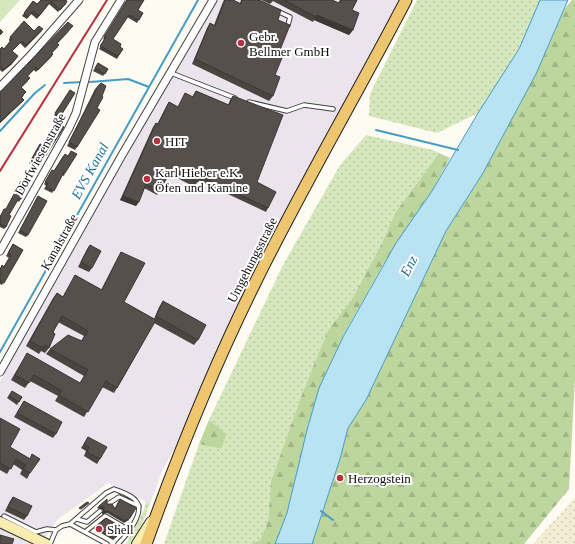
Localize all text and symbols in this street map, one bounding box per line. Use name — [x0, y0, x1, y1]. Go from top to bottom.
place label: Gebr. Bellmer GmbH — [249, 29, 330, 59]
marker: Gebr. Bellmer GmbH — [236, 38, 246, 48]
street label: Dorfwiesenstraße — [11, 110, 69, 198]
place label: HIT — [165, 134, 187, 149]
marker: HIT — [152, 136, 162, 146]
water label: EVS Kanal — [68, 140, 112, 203]
place label: Karl Hieber e.K. Öfen und Kamine — [155, 165, 248, 195]
marker: Karl Hieber e.K. Öfen und Kamine — [142, 174, 152, 184]
street label: Kanalstraße — [37, 211, 81, 273]
street label: Umgehungsstraße — [224, 215, 280, 305]
water label: Enz — [397, 253, 421, 280]
place label: Herzogstein — [348, 471, 411, 486]
marker: Herzogstein — [335, 473, 345, 483]
place label: Shell — [107, 522, 134, 537]
marker: Shell — [94, 524, 104, 534]

